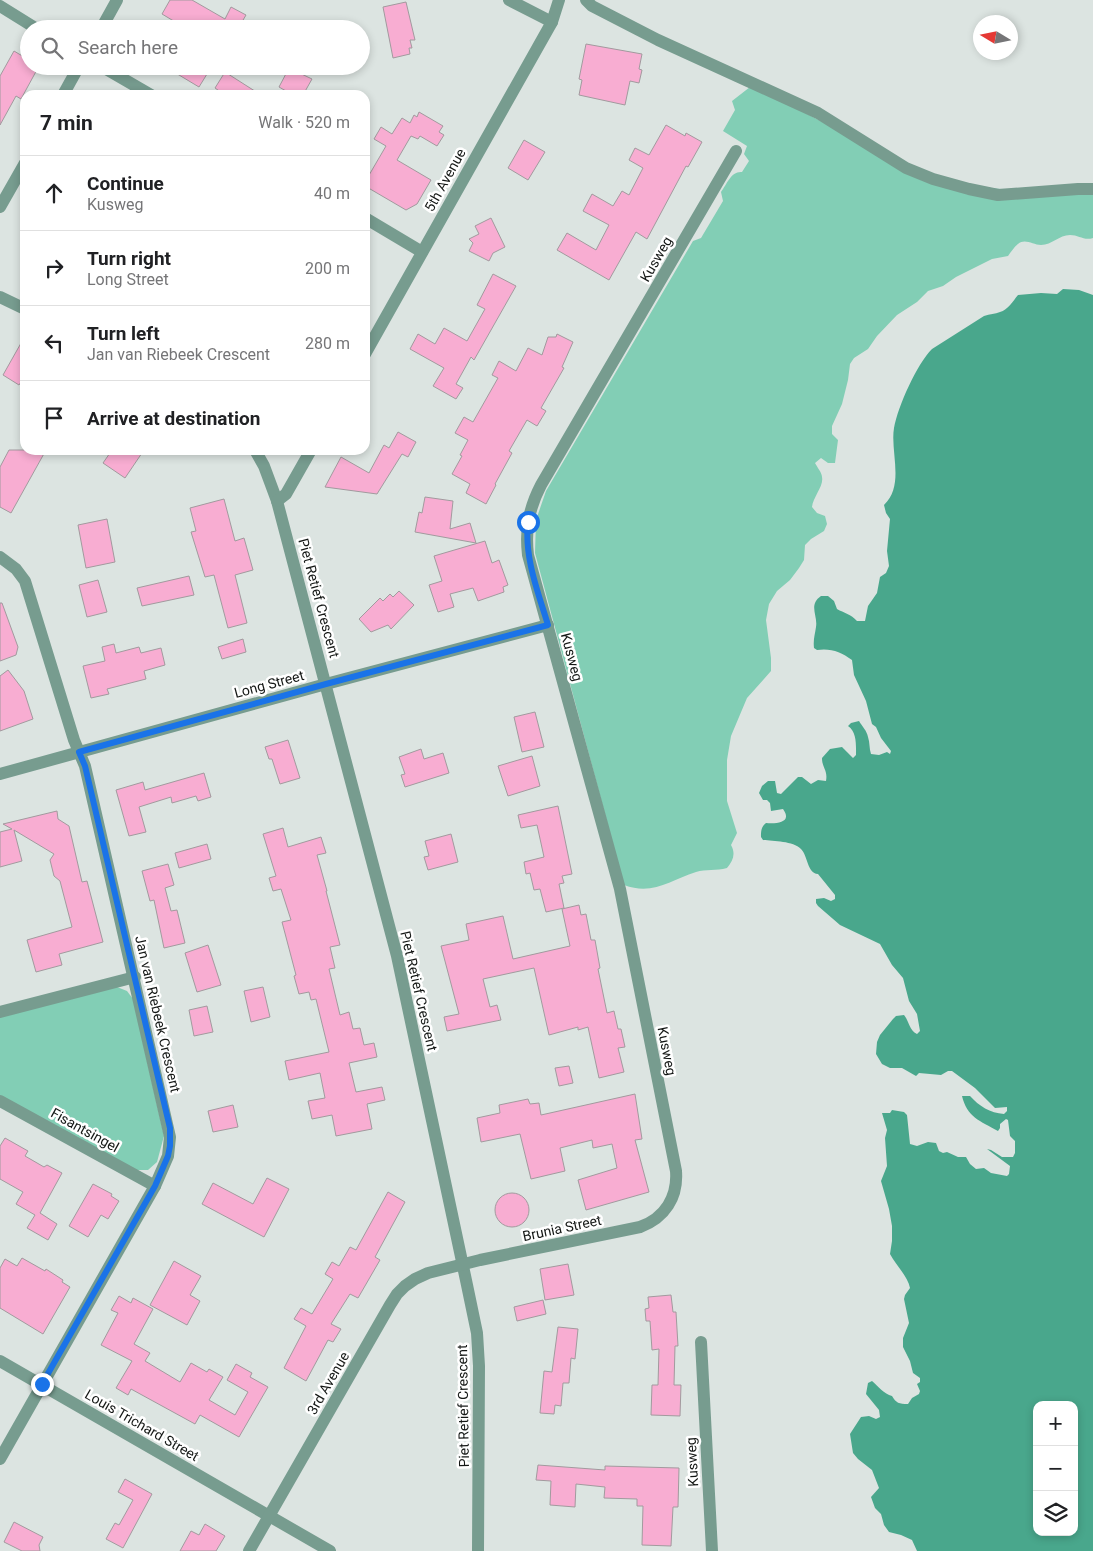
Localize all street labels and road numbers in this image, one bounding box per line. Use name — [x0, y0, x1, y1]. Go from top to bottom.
street label: 5th Avenue — [421, 146, 469, 214]
street label: Kusweg — [637, 234, 675, 284]
street label: Piet Retief Crescent — [295, 537, 343, 660]
street label: Kusweg — [558, 631, 586, 683]
street label: Long Street — [232, 667, 306, 701]
street label: Piet Retief Crescent — [397, 929, 441, 1053]
street label: Jan van Riebeek Crescent — [132, 934, 184, 1094]
street label: Kusweg — [654, 1025, 680, 1077]
street label: Fisantsingel — [48, 1105, 122, 1155]
street label: Brunia Street — [521, 1212, 603, 1244]
street label: Piet Retief Crescent — [454, 1344, 472, 1468]
street label: 3rd Avenue — [304, 1349, 352, 1417]
street label: Louis Trichard Street — [82, 1386, 202, 1464]
street label: Kusweg — [683, 1437, 701, 1487]

